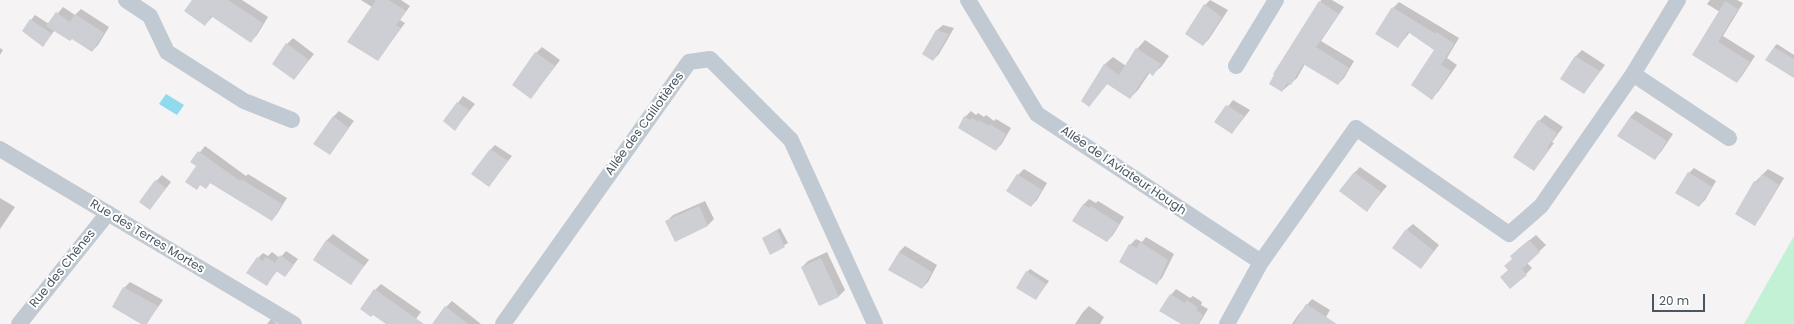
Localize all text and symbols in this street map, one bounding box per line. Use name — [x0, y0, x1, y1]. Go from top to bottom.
street label: Allée des Caillotières — [603, 70, 687, 178]
street label: Allée de l'Aviateur Hough — [1058, 124, 1188, 218]
street label: Rue des Terres Mortes — [87, 197, 207, 277]
street label: Rue des Chênes — [27, 227, 99, 311]
scale bar — [1654, 286, 1707, 312]
text: 20 m — [1659, 292, 1689, 309]

